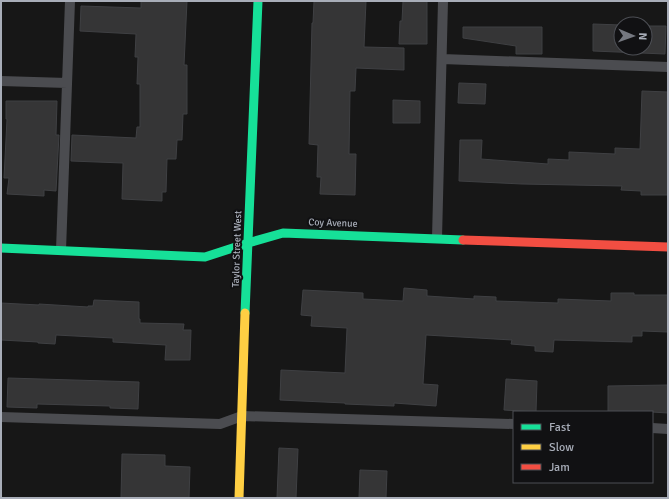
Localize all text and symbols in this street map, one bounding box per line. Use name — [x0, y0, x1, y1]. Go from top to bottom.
north arrow — [613, 16, 653, 56]
text: N — [636, 32, 649, 40]
street label: Taylor Street West — [230, 210, 244, 288]
street label: Coy Avenue — [308, 216, 358, 230]
legend — [513, 411, 653, 483]
text: Fast — [549, 420, 570, 435]
text: Slow — [549, 440, 574, 455]
text: Jam — [549, 460, 570, 475]

